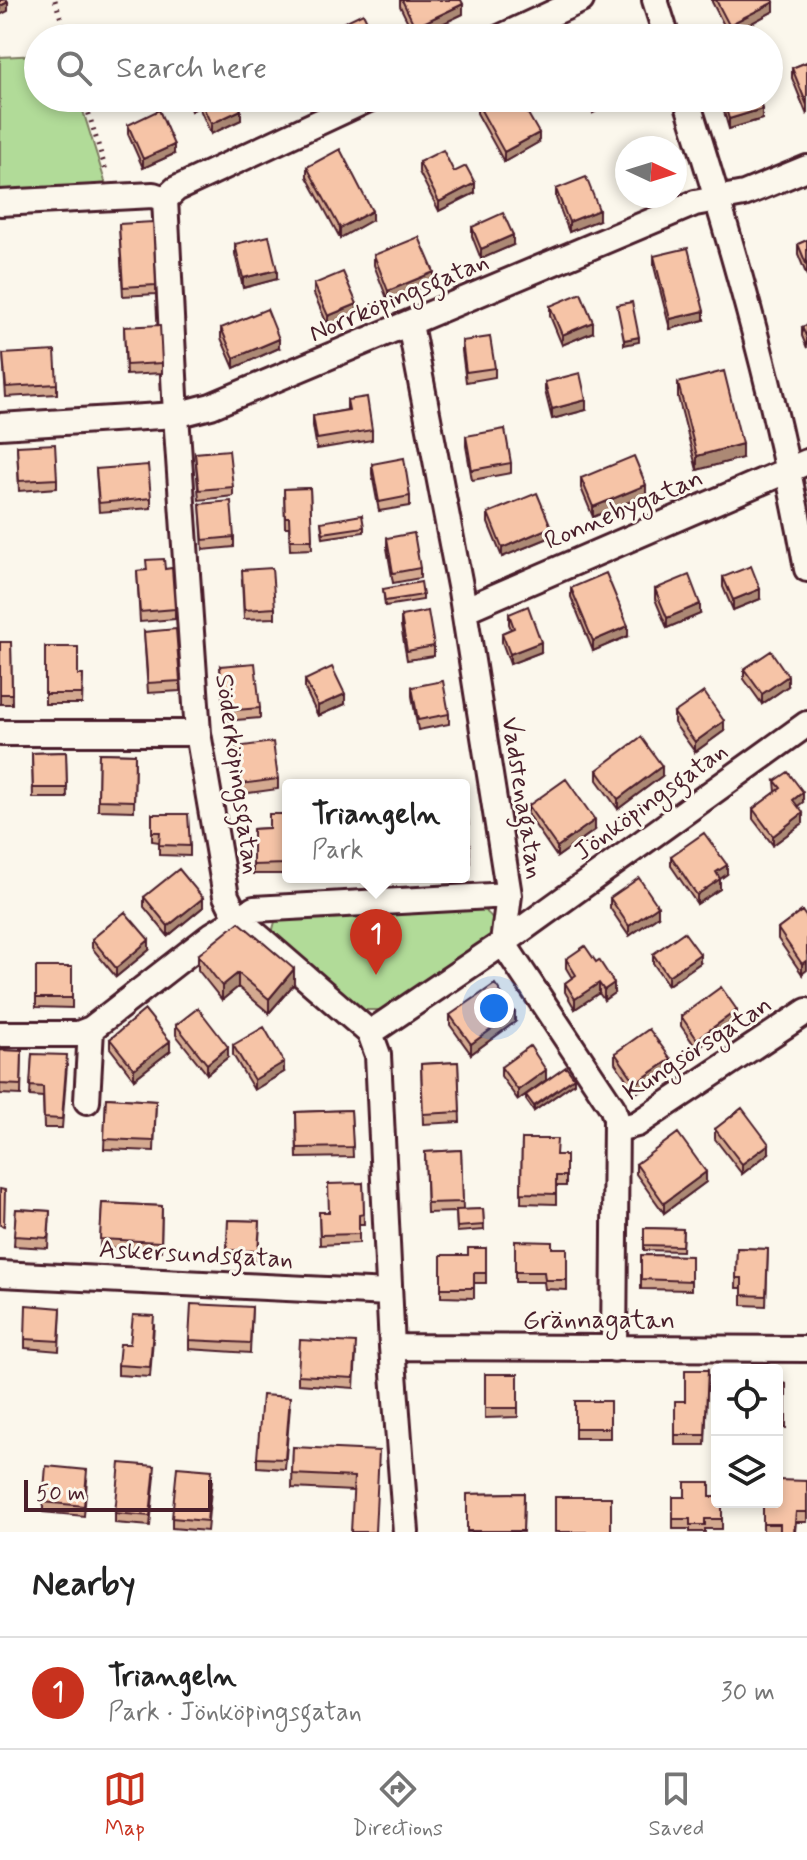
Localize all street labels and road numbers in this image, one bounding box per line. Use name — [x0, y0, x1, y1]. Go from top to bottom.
street label: Norrköpingsgatan — [304, 245, 495, 354]
street label: Ronnebygatan — [540, 461, 709, 561]
street label: Söderköpingsgatan — [203, 672, 268, 877]
street label: Vadstenagatan — [489, 715, 552, 882]
street label: Jönköpingsgatan — [567, 735, 736, 872]
street label: Kungsörsgatan — [617, 988, 780, 1111]
street label: Askersundsgatan — [98, 1233, 294, 1280]
street label: Grännagatan — [523, 1304, 675, 1340]

